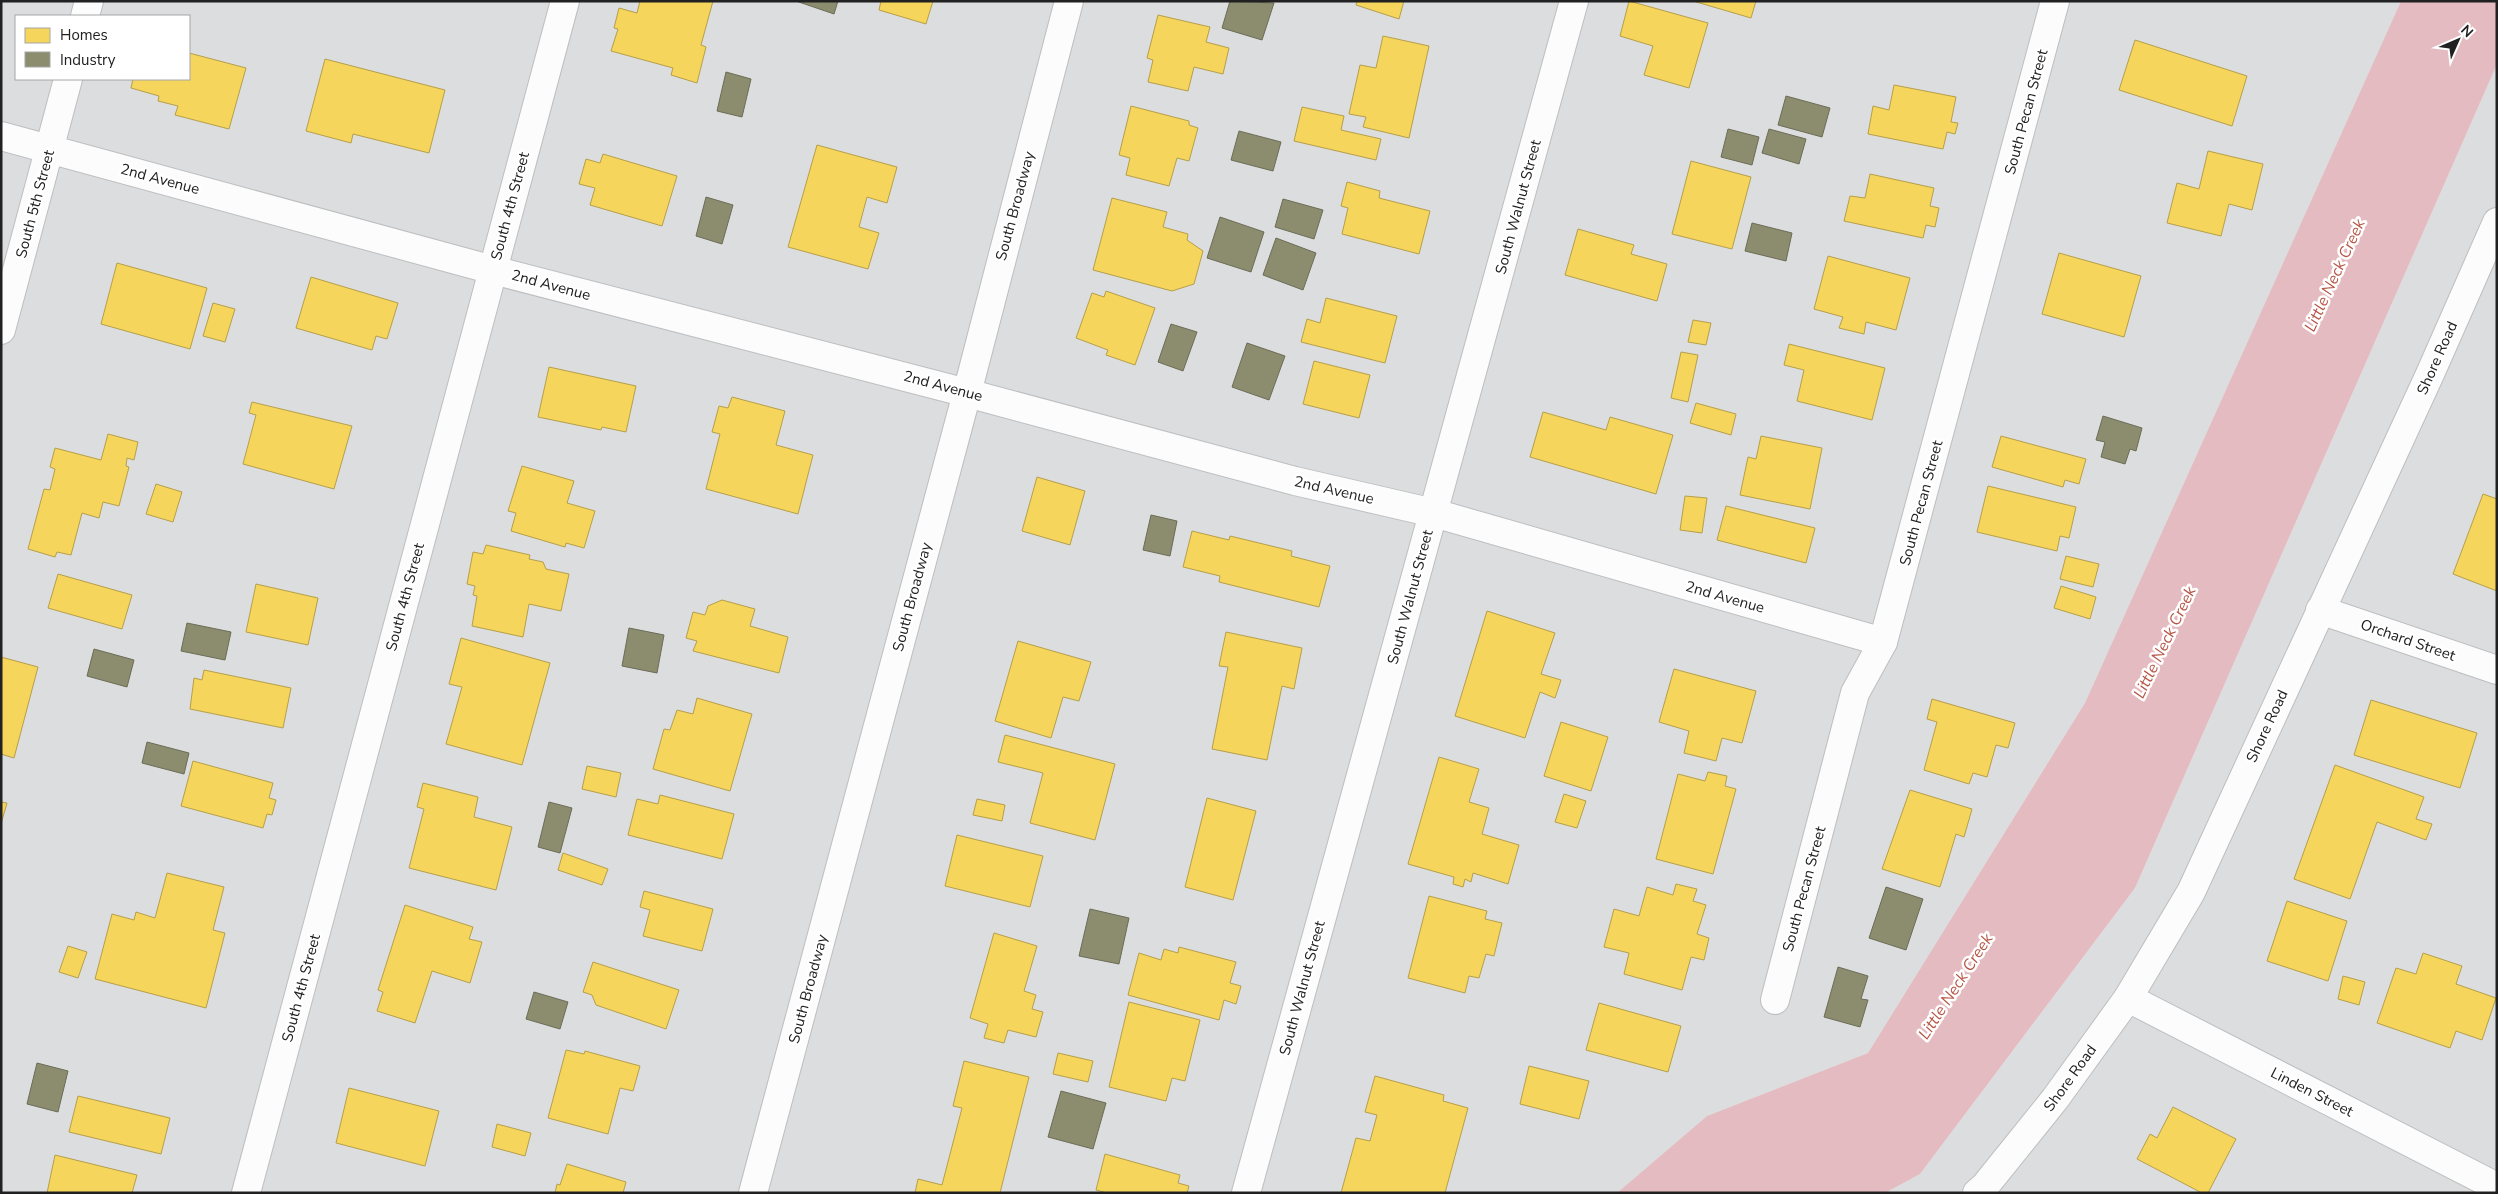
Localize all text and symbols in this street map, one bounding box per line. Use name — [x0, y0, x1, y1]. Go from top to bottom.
legend — [15, 15, 190, 80]
north arrow — [2433, 15, 2483, 65]
text: N — [2456, 21, 2477, 42]
text: Homes — [60, 25, 108, 45]
street label: South Pecan Street — [2000, 46, 2053, 177]
text: Industry — [60, 50, 116, 70]
street label: South Walnut Street — [1490, 137, 1546, 277]
street label: South 5th Street — [11, 147, 59, 260]
street label: South 4th Street — [486, 149, 534, 262]
street label: South Broadway — [991, 149, 1039, 263]
street label: 2nd Avenue — [118, 159, 202, 199]
water label: Little Neck Creek — [2299, 215, 2371, 335]
street label: 2nd Avenue — [509, 265, 593, 305]
street label: Shore Road — [2412, 318, 2462, 398]
street label: 2nd Avenue — [901, 366, 985, 406]
street label: South Pecan Street — [1895, 437, 1948, 568]
street label: 2nd Avenue — [1292, 471, 1376, 509]
street label: South Walnut Street — [1382, 527, 1438, 667]
street label: South 4th Street — [381, 540, 429, 653]
street label: South Broadway — [888, 540, 936, 654]
street label: 2nd Avenue — [1683, 576, 1767, 618]
water label: Little Neck Creek — [2128, 582, 2202, 702]
street label: Orchard Street — [2358, 614, 2459, 666]
street label: Shore Road — [2241, 686, 2293, 766]
street label: South Pecan Street — [1778, 823, 1831, 954]
street label: South Walnut Street — [1274, 918, 1330, 1058]
water label: Little Neck Creek — [1913, 929, 1999, 1044]
street label: South 4th Street — [277, 931, 325, 1044]
street label: South Broadway — [784, 932, 832, 1046]
street label: Shore Road — [2039, 1041, 2101, 1115]
street label: Linden Street — [2267, 1063, 2357, 1122]

